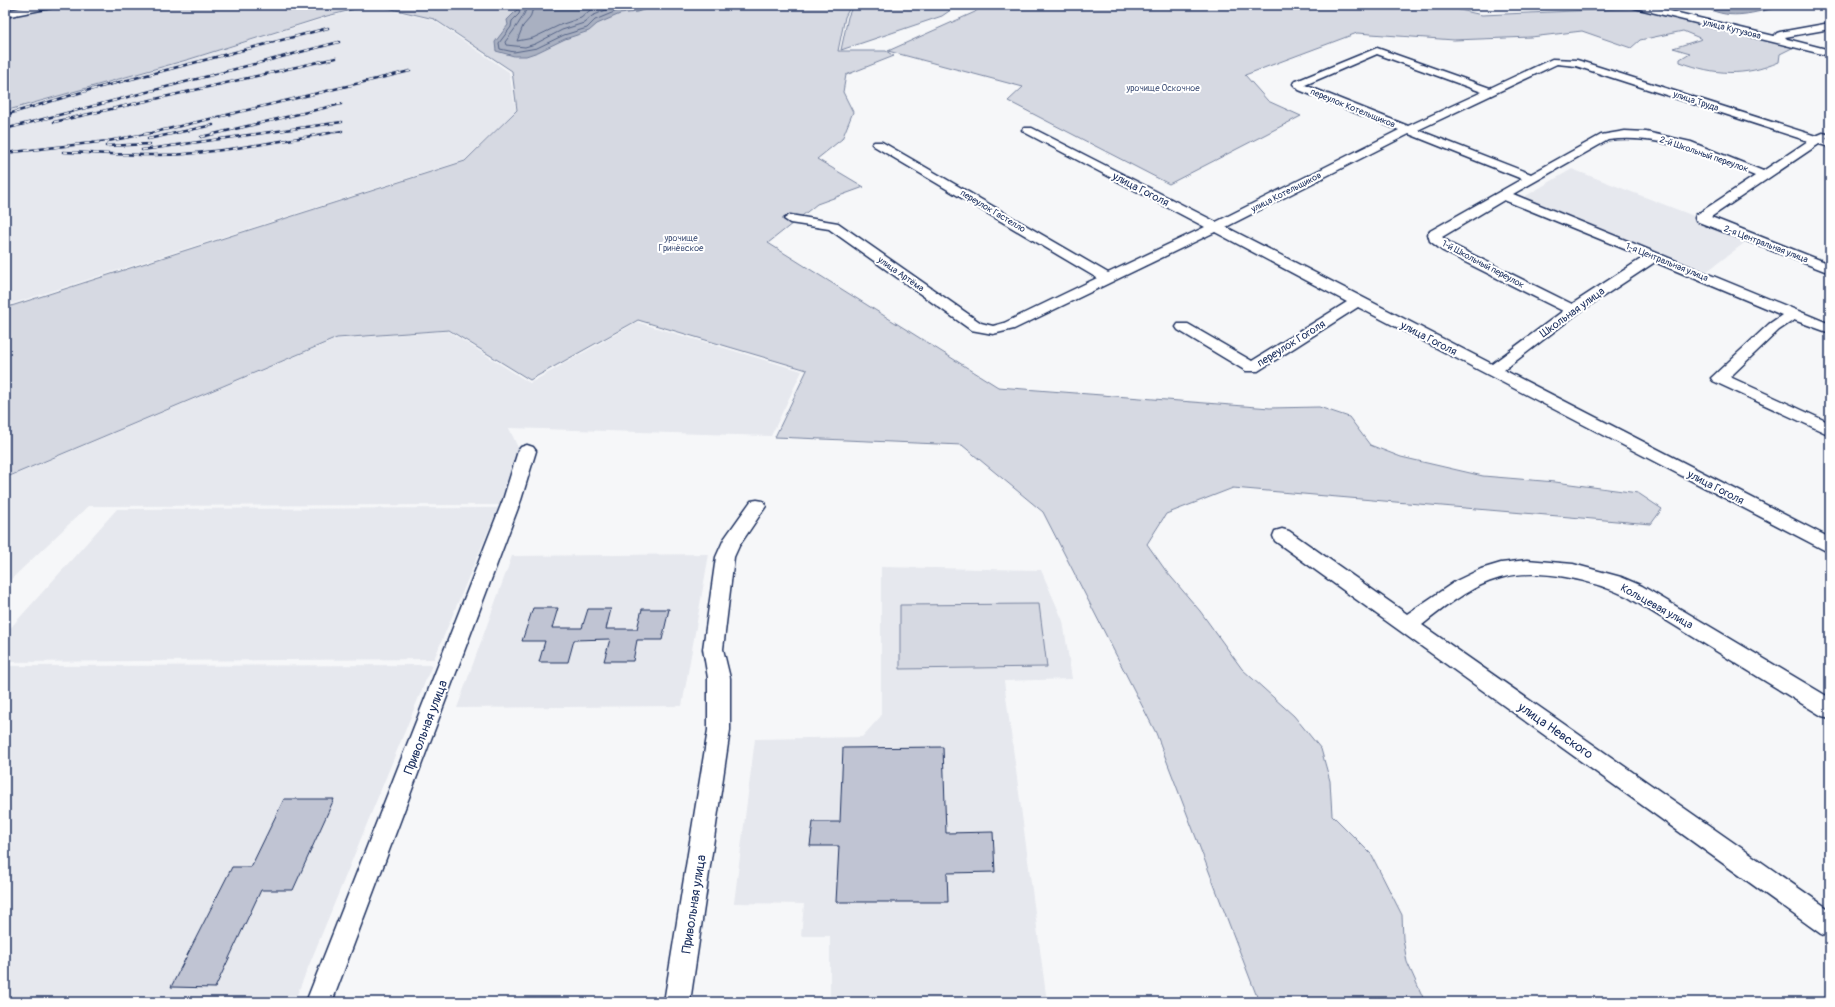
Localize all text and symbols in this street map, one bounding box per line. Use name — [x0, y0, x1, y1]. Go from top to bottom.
street label: улица Кутузова — [1701, 17, 1762, 42]
park label: урочище Оскочное — [1125, 83, 1200, 94]
street label: переулок Котельщиков — [1309, 86, 1397, 131]
street label: улица Труда — [1671, 89, 1720, 114]
street label: 2-й Школьный переулок — [1658, 134, 1750, 175]
street label: улица Гоголя — [1109, 169, 1171, 209]
street label: улица Котельщиков — [1248, 170, 1323, 215]
street label: переулок Гастелло — [958, 188, 1027, 235]
street label: 2-я Центральная улица — [1722, 223, 1810, 266]
park label: урочище Гринёвское — [659, 233, 704, 254]
street label: 1-й Школьный переулок — [1440, 238, 1526, 291]
street label: 1-я Центральная улица — [1624, 241, 1710, 284]
street label: улица Артёма — [875, 254, 926, 294]
street label: Школьная улица — [1537, 285, 1607, 340]
street label: переулок Гоголя — [1255, 317, 1328, 370]
street label: улица Гоголя — [1397, 318, 1459, 358]
street label: улица Гоголя — [1684, 467, 1746, 507]
street label: Кольцевая улица — [1618, 581, 1695, 632]
street label: Привольная улица — [401, 678, 451, 777]
street label: улица Невского — [1514, 698, 1596, 763]
street label: Привольная улица — [678, 854, 710, 955]

